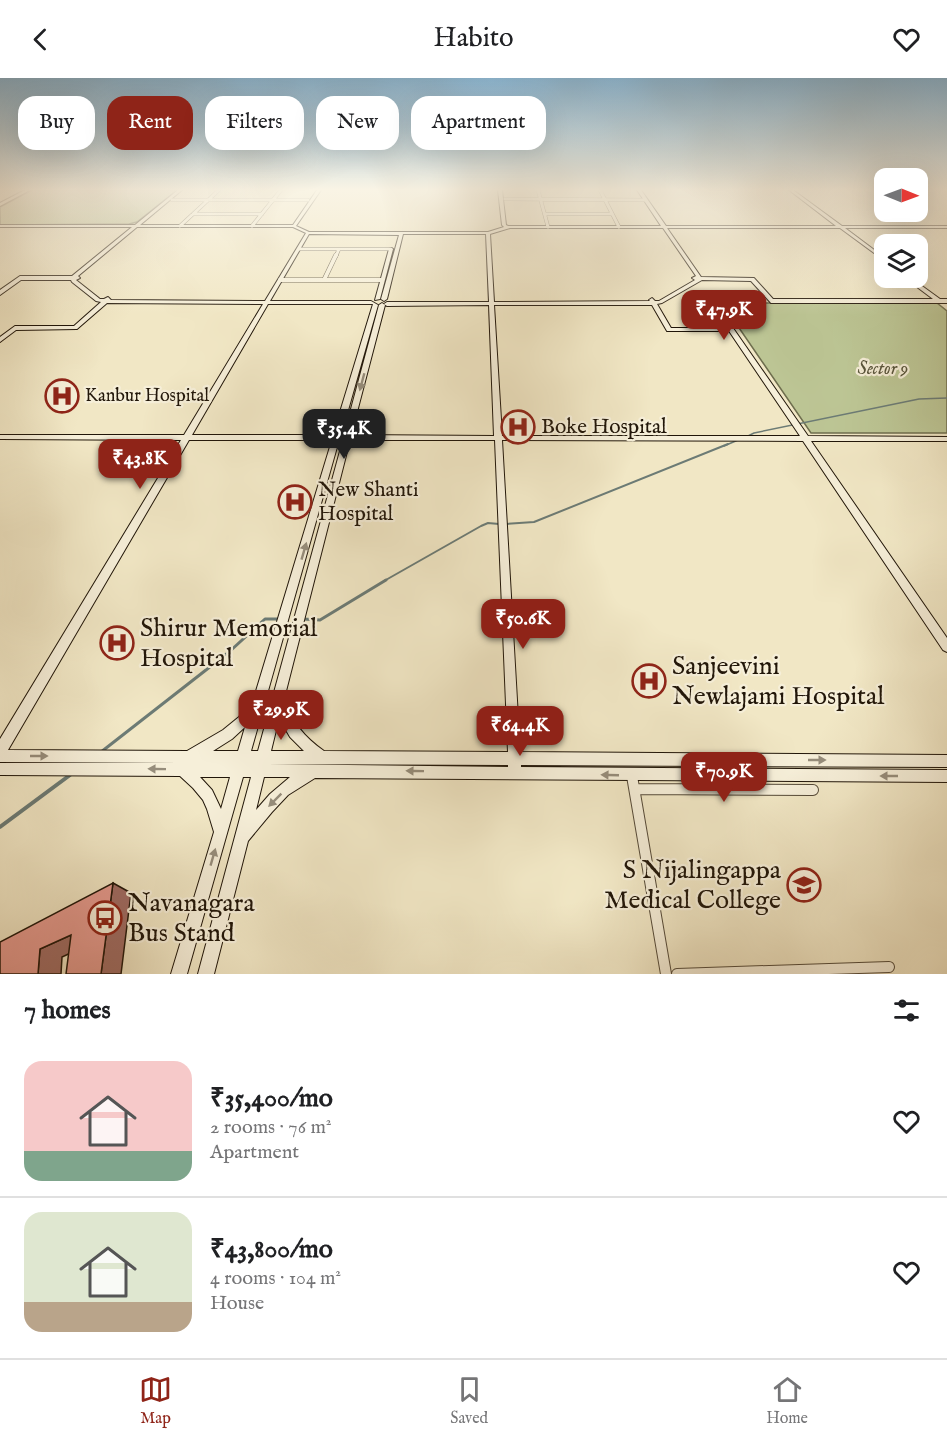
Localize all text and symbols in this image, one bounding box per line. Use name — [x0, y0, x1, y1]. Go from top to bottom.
text: Habito — [433, 22, 514, 56]
icon: back — [24, 23, 57, 56]
icon: heart — [890, 23, 923, 56]
chip: Buy — [18, 96, 95, 150]
chip: Rent — [107, 96, 193, 150]
chip: Filters — [205, 96, 304, 150]
chip: New — [316, 96, 399, 150]
chip: Apartment — [411, 96, 546, 150]
north arrow — [874, 168, 928, 222]
map controls — [874, 168, 928, 288]
button: layers — [874, 234, 928, 288]
pin: ₹47.9K — [675, 290, 773, 341]
text: ₹47.9K — [695, 297, 753, 322]
park label: Sector 9 — [858, 358, 908, 381]
one-way arrow — [356, 373, 366, 391]
hospital icon: Kanbur Hospital — [44, 378, 80, 414]
place label: Kanbur Hospital — [85, 385, 209, 408]
pin: ₹35.4K — [295, 409, 393, 460]
hospital icon: Boke Hospital — [500, 409, 536, 445]
place label: Boke Hospital — [541, 414, 667, 441]
text: ₹35.4K — [317, 416, 371, 441]
pin: ₹43.8K — [91, 439, 189, 490]
text: ₹43.8K — [112, 446, 168, 471]
place label: New Shanti Hospital — [318, 477, 419, 528]
hospital icon: New Shanti Hospital — [277, 484, 313, 520]
one-way arrow — [300, 542, 309, 560]
pin: ₹50.6K — [474, 599, 572, 650]
text: ₹50.6K — [495, 606, 551, 631]
place label: Shirur Memorial Hospital — [140, 612, 318, 675]
hospital icon: Shirur Memorial Hospital — [99, 625, 135, 661]
place label: Sanjeevini Newlajami Hospital — [672, 650, 885, 713]
hospital icon: Sanjeevini Newlajami Hospital — [631, 663, 667, 699]
pin: ₹29.9K — [232, 690, 330, 741]
text: ₹29.9K — [252, 697, 310, 722]
pin: ₹64.4K — [471, 706, 569, 757]
text: ₹64.4K — [491, 713, 549, 738]
one-way arrow — [30, 751, 49, 761]
pin: ₹70.9K — [675, 752, 773, 803]
one-way arrow — [808, 755, 827, 765]
text: ₹70.9K — [695, 759, 753, 784]
one-way arrow — [147, 764, 166, 774]
one-way arrow — [405, 766, 424, 776]
one-way arrow — [600, 770, 619, 780]
one-way arrow — [879, 771, 898, 781]
one-way arrow — [268, 792, 282, 806]
one-way arrow — [209, 848, 218, 866]
place label: S Nijalingappa Medical College — [604, 854, 782, 917]
school or university icon: S Nijalingappa Medical College — [786, 867, 822, 903]
place label: Navanagara Bus Stand — [128, 887, 255, 950]
bus stop icon: Navanagara Bus Stand — [87, 900, 123, 936]
text: 7 homes — [24, 994, 111, 1027]
icon: filters — [890, 994, 923, 1027]
text: ₹35,400/mo — [210, 1082, 333, 1115]
icon: home — [72, 1085, 144, 1157]
icon: heart — [890, 1105, 923, 1138]
text: 2 rooms · 76 m² — [210, 1115, 331, 1140]
text: Apartment — [210, 1140, 299, 1165]
text: ₹43,800/mo — [210, 1233, 333, 1266]
icon: home — [72, 1236, 144, 1308]
icon: heart — [890, 1256, 923, 1289]
text: 4 rooms · 104 m² — [210, 1266, 341, 1291]
text: House — [210, 1291, 264, 1316]
tab: Map — [139, 1373, 172, 1429]
tab: Saved — [450, 1373, 488, 1429]
tab: Home — [766, 1373, 808, 1429]

